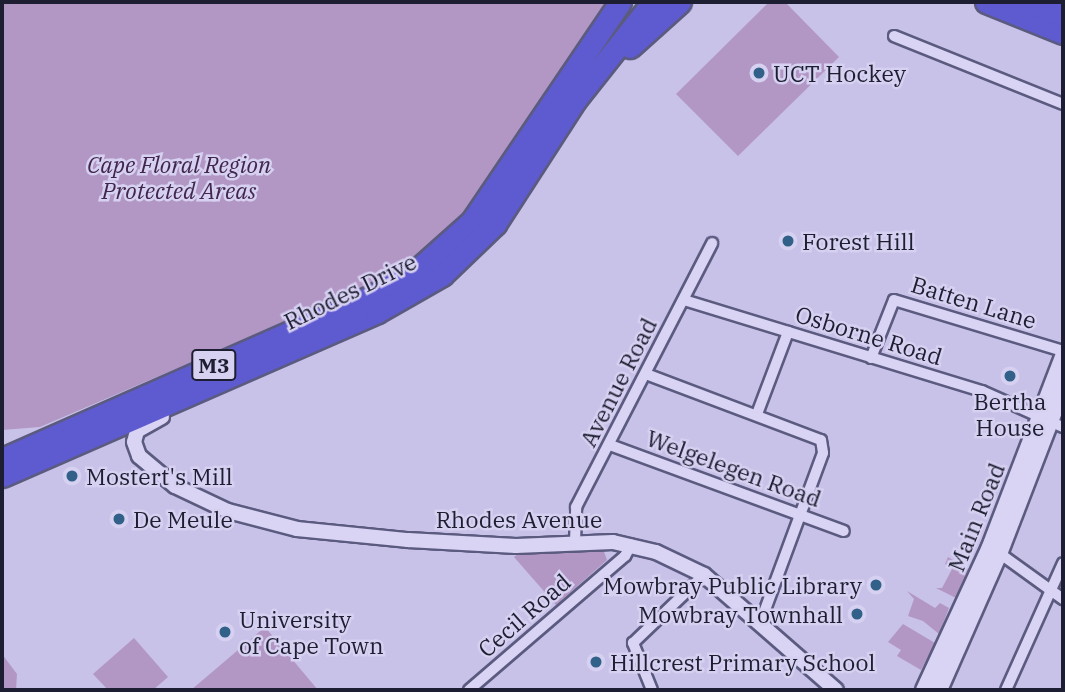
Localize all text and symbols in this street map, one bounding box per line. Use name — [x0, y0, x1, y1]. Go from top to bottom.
place label: UCT Hockey — [773, 59, 906, 87]
marker: UCT Hockey — [751, 65, 767, 81]
park label: Cape Floral Region Protected Areas — [87, 150, 271, 204]
place label: Forest Hill — [802, 227, 915, 255]
marker: Forest Hill — [780, 233, 796, 249]
street label: Rhodes Drive — [279, 247, 421, 335]
street label: Batten Lane — [908, 270, 1040, 334]
street label: Osborne Road — [792, 300, 946, 370]
street label: Avenue Road — [574, 313, 662, 451]
road number: M3 — [191, 348, 237, 382]
marker: Bertha House — [1002, 368, 1018, 384]
place label: Bertha House — [973, 387, 1047, 441]
street label: Welgelegen Road — [643, 424, 825, 512]
street label: Main Road — [942, 459, 1010, 575]
place label: Mostert's Mill — [86, 462, 233, 490]
marker: Mostert's Mill — [64, 468, 80, 484]
place label: De Meule — [133, 505, 233, 533]
street label: Rhodes Avenue — [436, 505, 602, 533]
marker: De Meule — [111, 511, 127, 527]
street label: Cecil Road — [472, 567, 576, 663]
place label: Mowbray Public Library — [603, 571, 862, 599]
marker: Mowbray Public Library — [868, 577, 884, 593]
place label: Mowbray Townhall — [638, 600, 843, 628]
place label: University of Cape Town — [239, 605, 384, 659]
marker: Mowbray Townhall — [849, 606, 865, 622]
marker: University of Cape Town — [217, 624, 233, 640]
place label: Hillcrest Primary School — [610, 648, 875, 676]
marker: Hillcrest Primary School — [588, 654, 604, 670]

